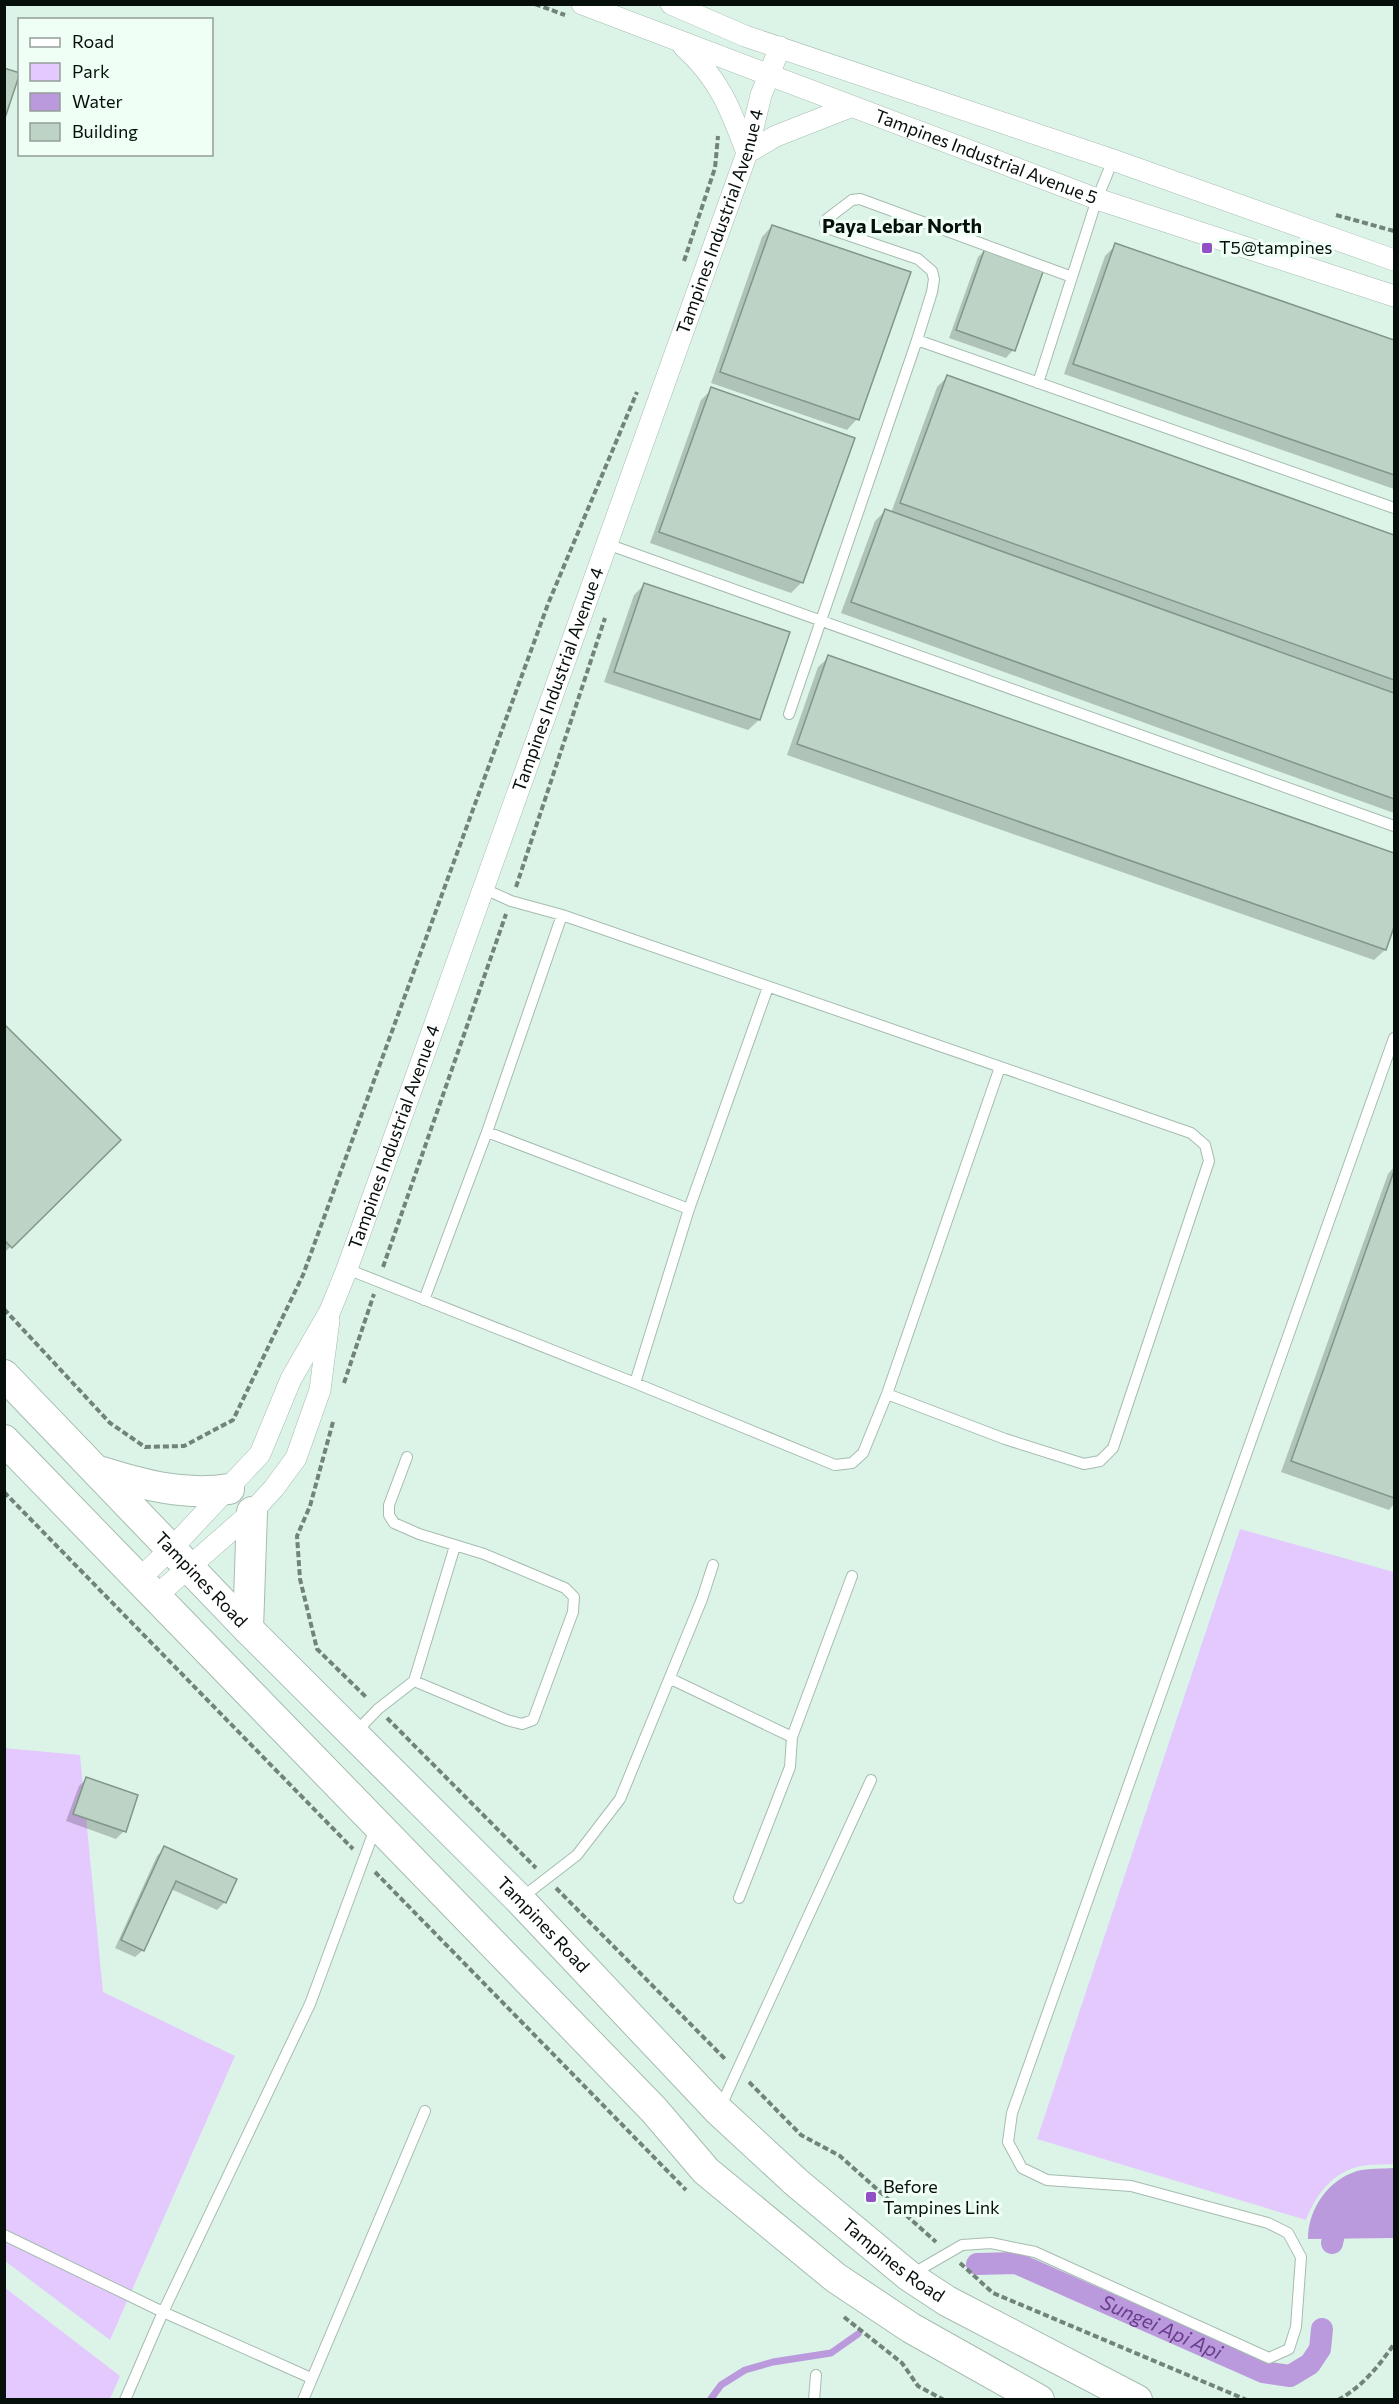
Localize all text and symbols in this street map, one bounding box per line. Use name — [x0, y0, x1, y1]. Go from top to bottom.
legend — [18, 18, 213, 156]
text: Road — [72, 30, 114, 52]
text: Park — [72, 60, 110, 82]
text: Water — [72, 90, 123, 112]
street label: Tampines Industrial Avenue 5 — [872, 104, 1101, 208]
street label: Tampines Industrial Avenue 4 — [671, 106, 767, 337]
text: Building — [72, 120, 138, 142]
district label: Paya Lebar North — [822, 213, 982, 237]
place label: T5@tampines — [1219, 236, 1333, 258]
marker: T5@tampines — [1200, 241, 1214, 255]
street label: Tampines Industrial Avenue 4 — [507, 564, 608, 794]
street label: Tampines Industrial Avenue 4 — [343, 1021, 444, 1252]
street label: Tampines Road — [151, 1527, 252, 1631]
street label: Tampines Road — [493, 1872, 594, 1977]
place label: Before Tampines Link — [883, 2175, 1000, 2218]
marker: Before Tampines Link — [864, 2190, 878, 2204]
street label: Tampines Road — [838, 2213, 949, 2306]
water label: Sungei Api Api — [1098, 2289, 1227, 2364]

